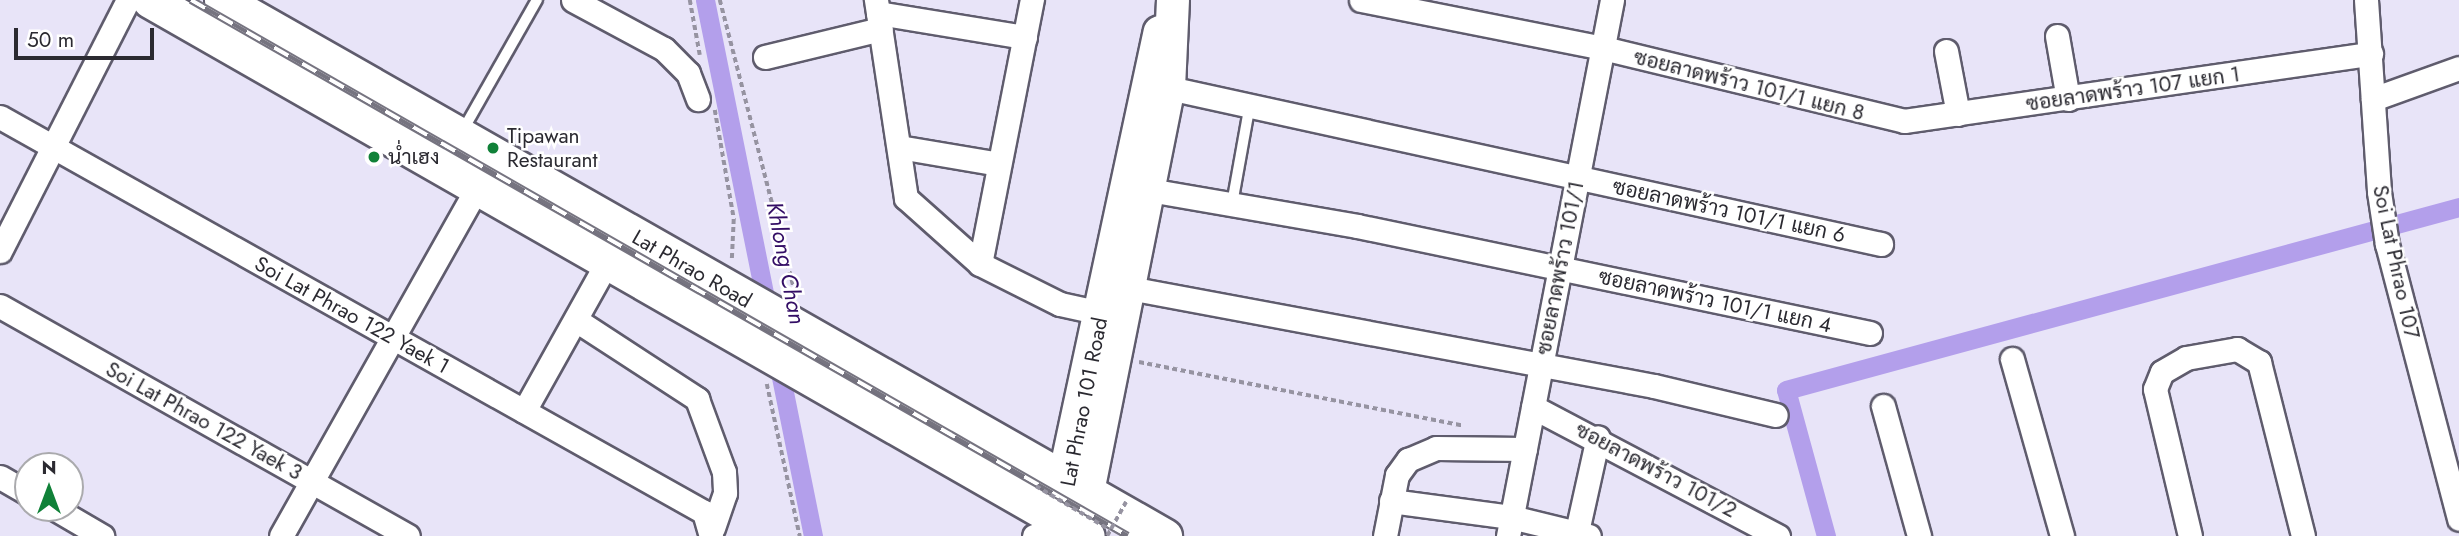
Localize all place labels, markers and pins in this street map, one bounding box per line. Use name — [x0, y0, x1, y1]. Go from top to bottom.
place label: Tipawan Restaurant — [507, 123, 598, 173]
marker: Tipawan Restaurant — [485, 140, 501, 156]
place label: น่ำเฮง — [388, 144, 439, 170]
marker: น่ำเฮง — [366, 149, 382, 165]

